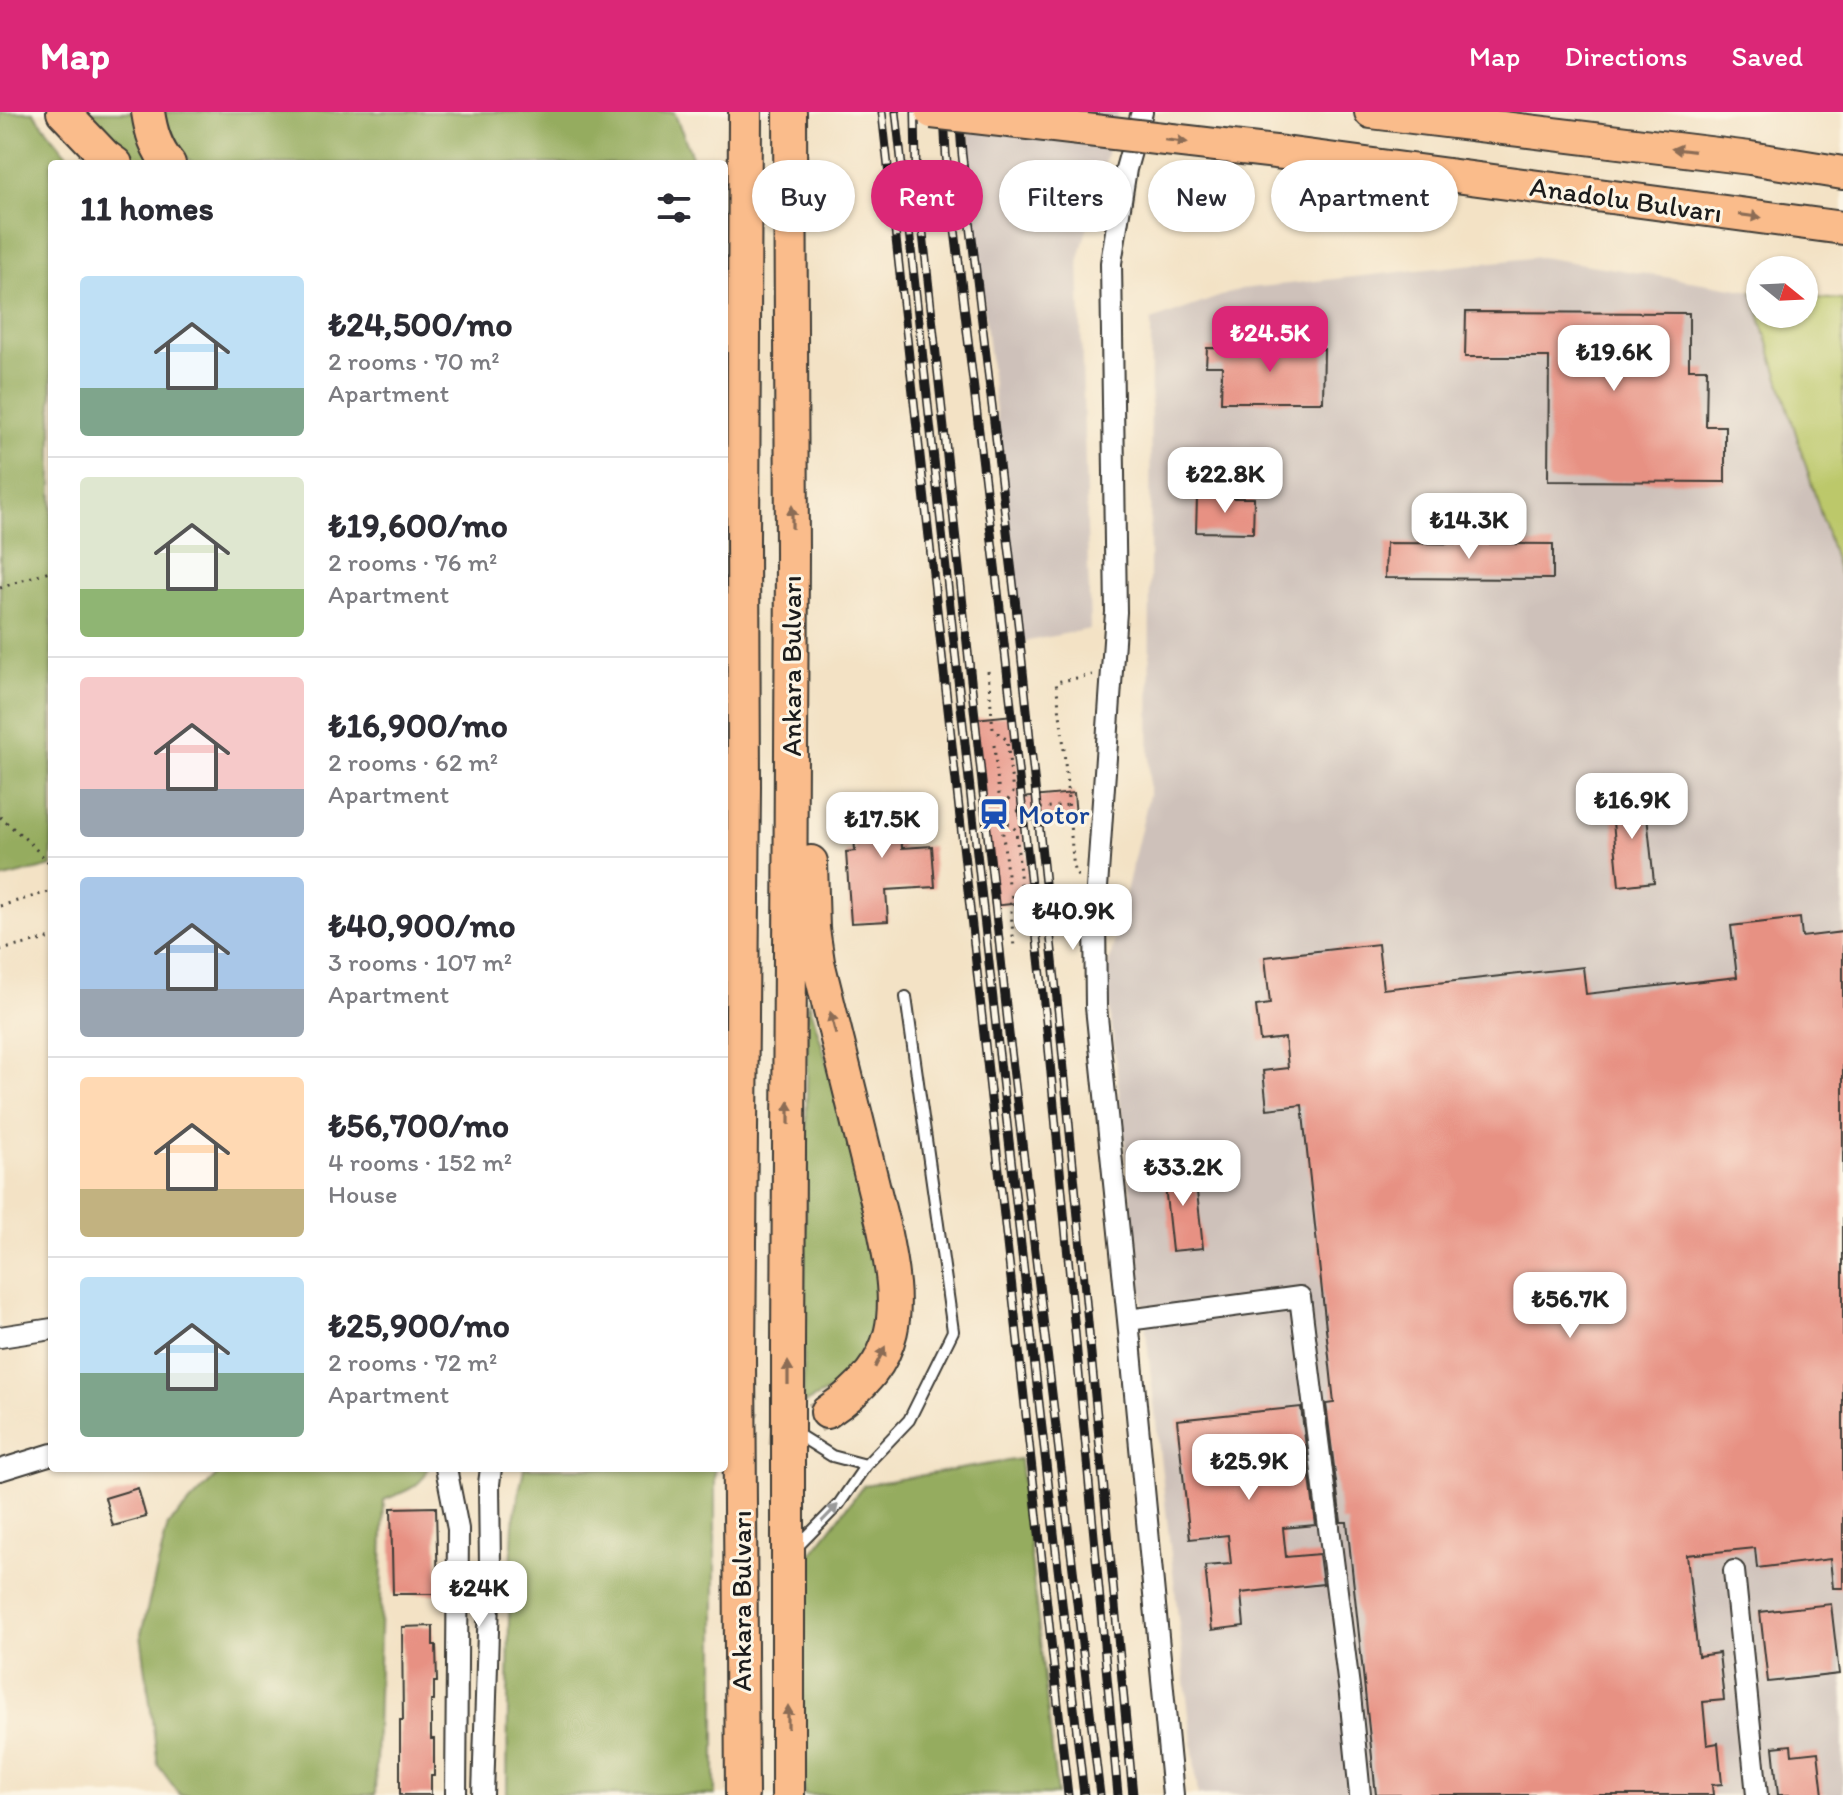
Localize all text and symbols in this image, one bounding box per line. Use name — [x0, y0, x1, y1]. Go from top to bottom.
text: Map — [40, 33, 110, 79]
text: Map — [1469, 39, 1520, 73]
text: Directions — [1564, 39, 1688, 73]
text: Saved — [1732, 39, 1803, 73]
one-way arrow — [1164, 134, 1189, 147]
one-way arrow — [1670, 143, 1695, 156]
chip: Buy — [752, 160, 855, 232]
chip: Rent — [871, 160, 983, 232]
chip: Filters — [999, 160, 1132, 232]
chip: New — [1148, 160, 1255, 232]
chip: Apartment — [1271, 160, 1458, 232]
street label: Anadolu Bulvarı — [1528, 169, 1724, 229]
icon: filters — [652, 186, 696, 230]
text: 11 homes — [80, 188, 214, 229]
one-way arrow — [1738, 209, 1763, 222]
north arrow — [1746, 256, 1818, 328]
map controls — [1746, 256, 1818, 328]
text: ₺24,500/mo — [328, 304, 513, 345]
pin: ₺24.5K — [1205, 306, 1335, 374]
icon: home — [144, 308, 240, 404]
text: ₺24.5K — [1230, 316, 1310, 348]
pin: ₺19.6K — [1549, 325, 1679, 393]
text: ₺19.6K — [1576, 335, 1652, 367]
text: 2 rooms · 70 m² — [328, 345, 500, 377]
text: Apartment — [328, 377, 449, 409]
pin: ₺22.8K — [1160, 447, 1290, 515]
text: ₺22.8K — [1186, 457, 1264, 489]
pin: ₺14.3K — [1404, 493, 1534, 561]
text: ₺14.3K — [1430, 503, 1508, 535]
one-way arrow — [786, 504, 798, 529]
text: ₺19,600/mo — [328, 505, 508, 546]
icon: home — [144, 509, 240, 605]
text: 2 rooms · 76 m² — [328, 546, 497, 578]
street label: Ankara Bulvarı — [774, 575, 808, 757]
text: Apartment — [328, 578, 449, 610]
text: ₺16,900/mo — [328, 705, 508, 746]
icon: home — [144, 709, 240, 805]
text: 2 rooms · 62 m² — [328, 746, 498, 778]
pin: ₺16.9K — [1567, 773, 1697, 841]
text: Apartment — [328, 778, 449, 810]
text: ₺16.9K — [1594, 783, 1670, 815]
pin: ₺17.5K — [817, 792, 947, 860]
station icon: Motor — [977, 797, 1011, 831]
place label: Motor — [1018, 797, 1090, 831]
text: ₺17.5K — [844, 802, 920, 834]
pin: ₺40.9K — [1008, 884, 1138, 952]
text: ₺40.9K — [1032, 894, 1114, 926]
text: ₺40,900/mo — [328, 905, 516, 946]
icon: home — [144, 909, 240, 1005]
text: 3 rooms · 107 m² — [328, 946, 512, 978]
text: Apartment — [328, 978, 449, 1010]
one-way arrow — [826, 1010, 838, 1035]
one-way arrow — [783, 1100, 795, 1125]
text: ₺56,700/mo — [328, 1105, 509, 1146]
icon: home — [144, 1109, 240, 1205]
pin: ₺33.2K — [1118, 1140, 1248, 1208]
text: 4 rooms · 152 m² — [328, 1146, 512, 1178]
text: ₺33.2K — [1143, 1150, 1223, 1182]
text: House — [328, 1178, 398, 1210]
pin: ₺56.7K — [1505, 1272, 1635, 1340]
text: ₺56.7K — [1531, 1282, 1609, 1314]
text: ₺25,900/mo — [328, 1305, 510, 1346]
icon: home — [144, 1309, 240, 1405]
one-way arrow — [873, 1345, 887, 1368]
text: 2 rooms · 72 m² — [328, 1346, 497, 1378]
one-way arrow — [782, 1360, 794, 1385]
text: Apartment — [328, 1378, 449, 1410]
pin: ₺25.9K — [1184, 1434, 1314, 1502]
text: ₺25.9K — [1210, 1444, 1288, 1476]
one-way arrow — [820, 1504, 839, 1523]
street label: Ankara Bulvarı — [724, 1510, 758, 1692]
pin: ₺24K — [432, 1561, 526, 1629]
text: ₺24K — [449, 1571, 509, 1603]
one-way arrow — [782, 1704, 794, 1729]

